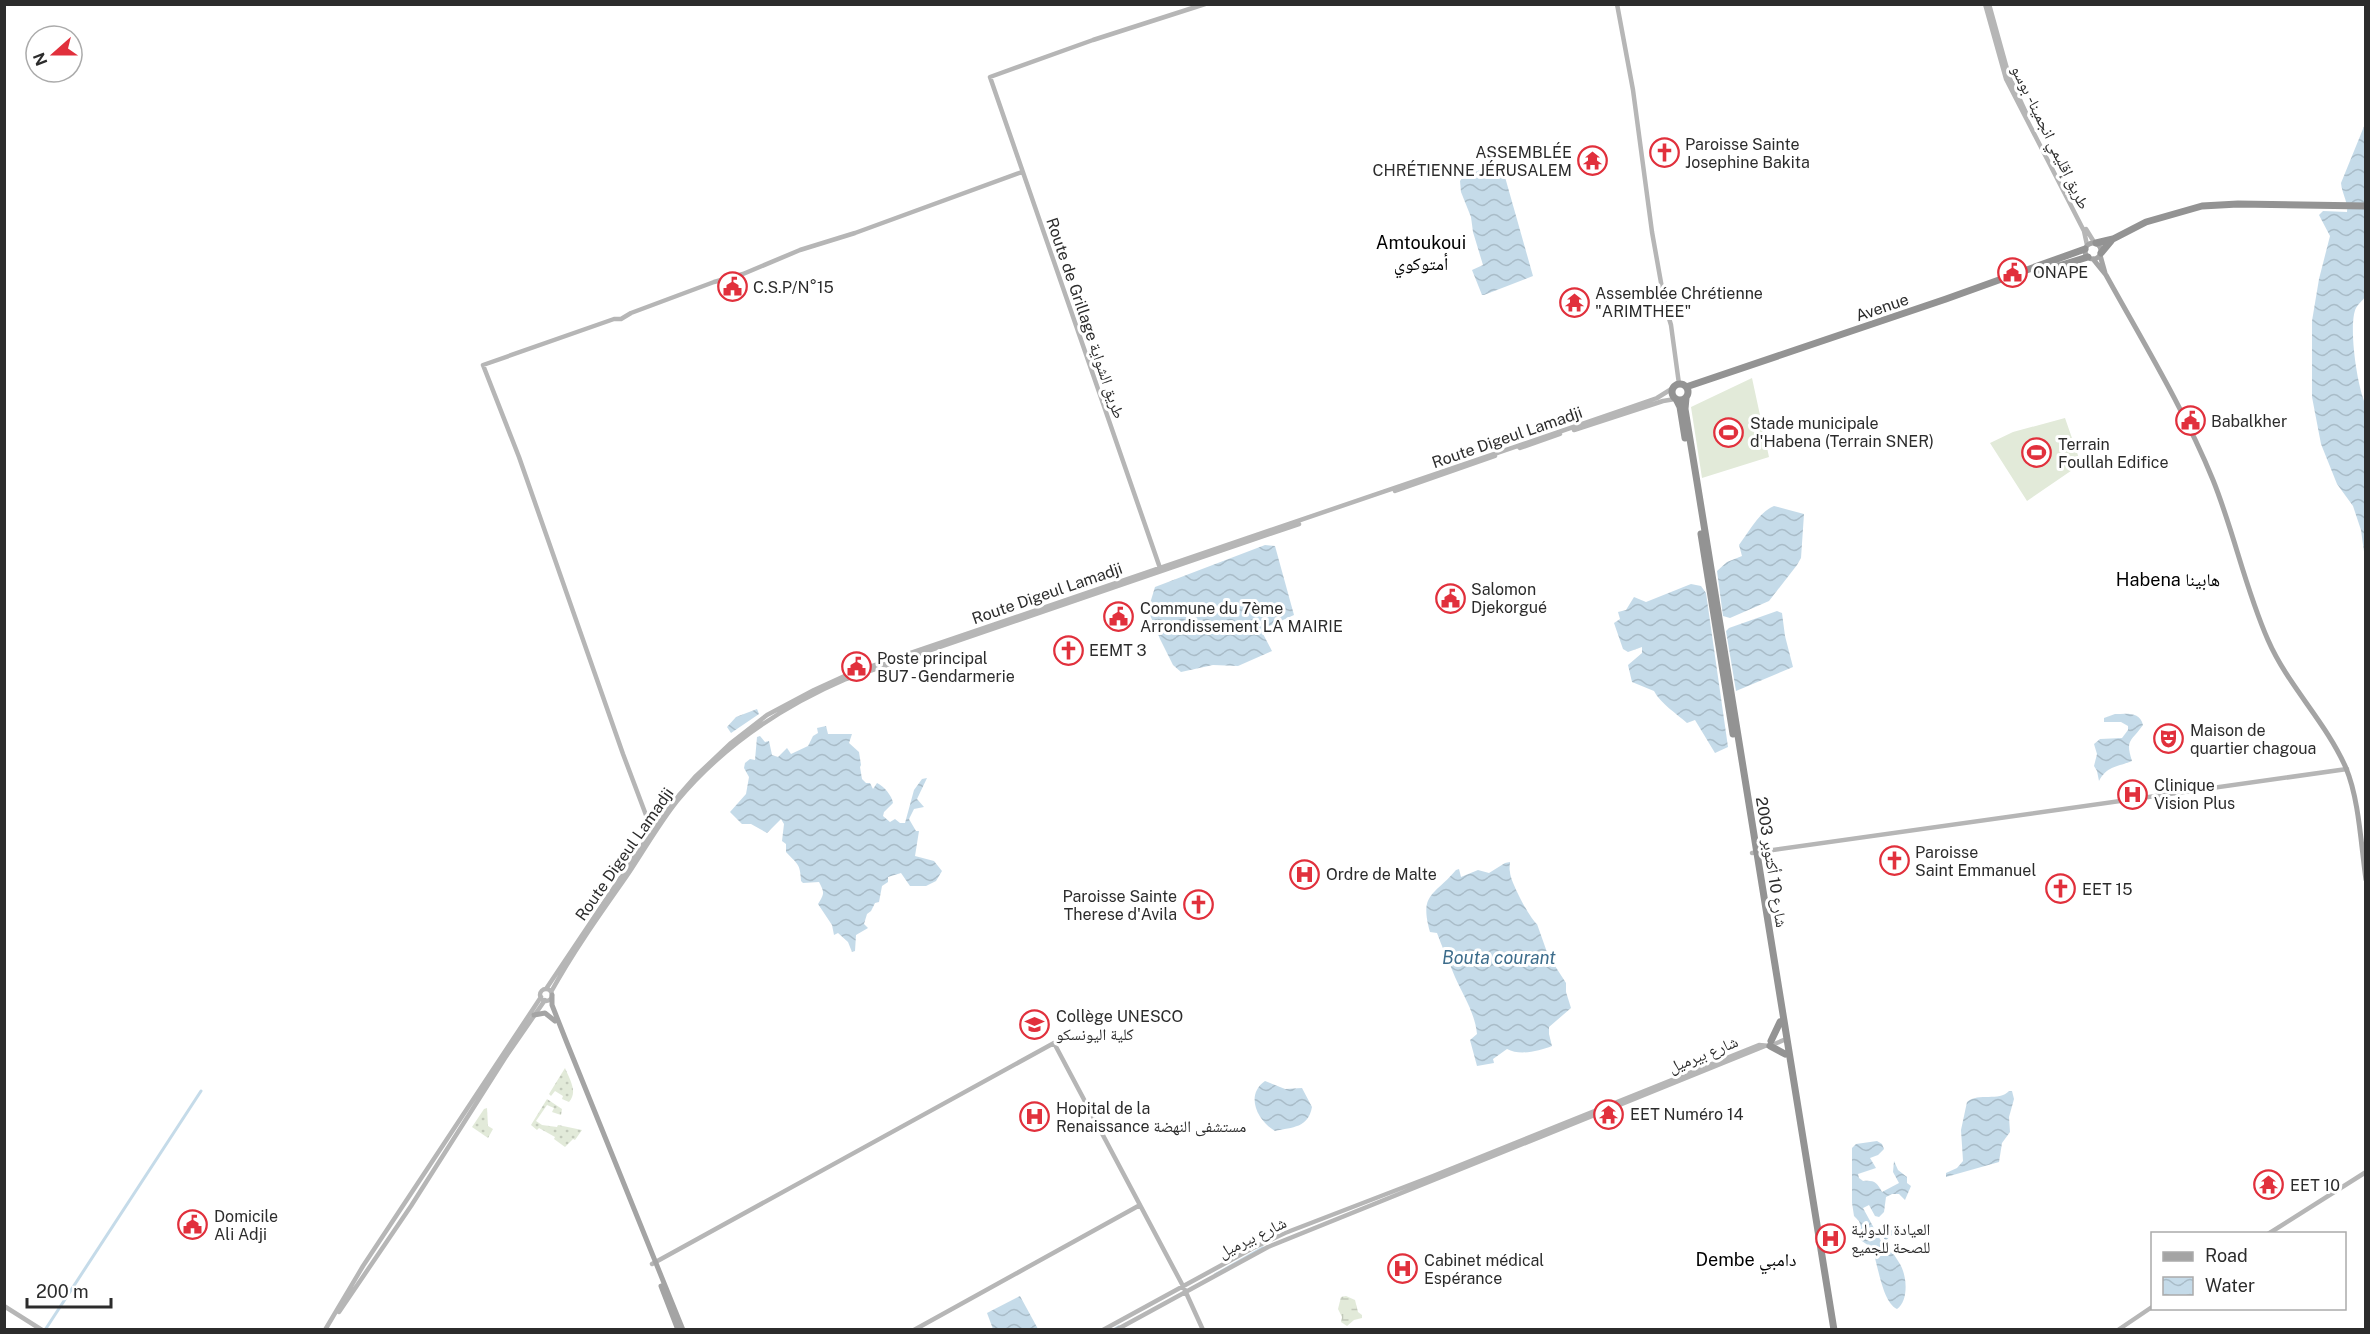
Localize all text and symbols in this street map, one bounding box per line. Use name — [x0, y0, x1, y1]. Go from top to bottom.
north arrow — [24, 24, 84, 84]
text: N — [29, 50, 52, 68]
street label: طريق إقليمي انجمينا - بوسو — [2005, 62, 2094, 214]
place label: Paroisse Sainte Josephine Bakita — [1685, 135, 1810, 172]
church icon: Paroisse Sainte Josephine Bakita — [1648, 137, 1680, 169]
place label: ASSEMBLÉE CHRÉTIENNE JÉRUSALEM — [1372, 142, 1572, 180]
temple icon: ASSEMBLÉE CHRÉTIENNE JÉRUSALEM — [1577, 145, 1609, 177]
street label: Route de Grillage طريق الشواية — [1041, 215, 1129, 421]
district label: Amtoukoui أمتوكوي — [1376, 232, 1466, 279]
public building icon: ONAPE — [1996, 256, 2028, 288]
place label: ONAPE — [2033, 263, 2088, 282]
public building icon: C.S.P/N°15 — [716, 271, 748, 303]
place label: C.S.P/N°15 — [753, 278, 834, 297]
place label: Assemblée Chrétienne "ARIMTHEE" — [1595, 284, 1763, 321]
temple icon: Assemblée Chrétienne "ARIMTHEE" — [1558, 286, 1590, 318]
street label: Avenue — [1853, 290, 1911, 325]
street label: Route Digeul Lamadji — [1429, 403, 1585, 472]
public building icon: Babalkher — [2174, 405, 2206, 437]
place label: Babalkher — [2211, 412, 2287, 431]
place label: Stade municipale d'Habena (Terrain SNER) — [1750, 414, 1934, 451]
sports icon: Stade municipale d'Habena (Terrain SNER) — [1713, 416, 1745, 448]
place label: Terrain Foullah Edifice — [2058, 435, 2168, 472]
sports icon: Terrain Foullah Edifice — [2021, 437, 2053, 469]
street label: Route Digeul Lamadji — [969, 559, 1125, 628]
district label: Habena هابينا — [2116, 569, 2220, 591]
place label: Salomon Djekorgué — [1471, 580, 1547, 617]
public building icon: Salomon Djekorgué — [1434, 582, 1466, 614]
place label: Commune du 7ème Arrondissement LA MAIRIE — [1140, 599, 1343, 636]
public building icon: Commune du 7ème Arrondissement LA MAIRIE — [1103, 601, 1135, 633]
church icon: EEMT 3 — [1052, 634, 1084, 666]
place label: EEMT 3 — [1089, 641, 1147, 660]
place label: Poste principal BU7 - Gendarmerie — [877, 649, 1015, 686]
public building icon: Poste principal BU7 - Gendarmerie — [840, 651, 872, 683]
place label: Maison de quartier chagoua — [2190, 721, 2316, 758]
theatre icon: Maison de quartier chagoua — [2153, 723, 2185, 755]
place label: Clinique Vision Plus — [2154, 776, 2235, 813]
hospital icon: Clinique Vision Plus — [2117, 778, 2149, 810]
street label: Route Digeul Lamadji — [571, 784, 677, 924]
street label: شارع 10 أكتوبر 2003 — [1751, 795, 1791, 929]
place label: Paroisse Saint Emmanuel — [1915, 843, 2036, 880]
church icon: Paroisse Saint Emmanuel — [1878, 845, 1910, 877]
hospital icon: Ordre de Malte — [1289, 858, 1321, 890]
place label: Ordre de Malte — [1326, 865, 1437, 884]
church icon: EET 15 — [2045, 873, 2077, 905]
place label: EET 15 — [2082, 880, 2132, 899]
place label: Paroisse Sainte Therese d'Avila — [1062, 887, 1177, 924]
church icon: Paroisse Sainte Therese d'Avila — [1182, 889, 1214, 921]
water label: Bouta courant — [1442, 947, 1556, 968]
place label: Collège UNESCO كلية اليونسكو — [1056, 1007, 1183, 1044]
school or university icon: Collège UNESCO كلية اليونسكو — [1019, 1009, 1051, 1041]
street label: شارع بيرميل — [1666, 1032, 1741, 1078]
temple icon: EET Numéro 14 — [1593, 1098, 1625, 1130]
place label: Hopital de la Renaissance مستشفى النهضة — [1056, 1099, 1246, 1137]
hospital icon: Hopital de la Renaissance مستشفى النهضة — [1019, 1101, 1051, 1133]
place label: EET Numéro 14 — [1630, 1105, 1744, 1124]
temple icon: EET 10 — [2253, 1169, 2285, 1201]
place label: EET 10 — [2290, 1176, 2340, 1195]
place label: Domicile Ali Adji — [214, 1207, 278, 1244]
public building icon: Domicile Ali Adji — [177, 1209, 209, 1241]
street label: شارع بيرميل — [1215, 1213, 1290, 1263]
place label: العيادة الدولية للصحة للجميع — [1851, 1220, 1931, 1258]
hospital icon: العيادة الدولية للصحة للجميع — [1814, 1222, 1846, 1254]
legend — [2151, 1232, 2346, 1310]
text: Road — [2205, 1245, 2248, 1266]
district label: Dembe دامبي — [1695, 1249, 1797, 1275]
place label: Cabinet médical Espérance — [1424, 1251, 1544, 1288]
hospital icon: Cabinet médical Espérance — [1387, 1253, 1419, 1285]
scale bar — [27, 1271, 111, 1309]
text: Water — [2205, 1275, 2255, 1296]
text: 200 m — [36, 1281, 89, 1302]

